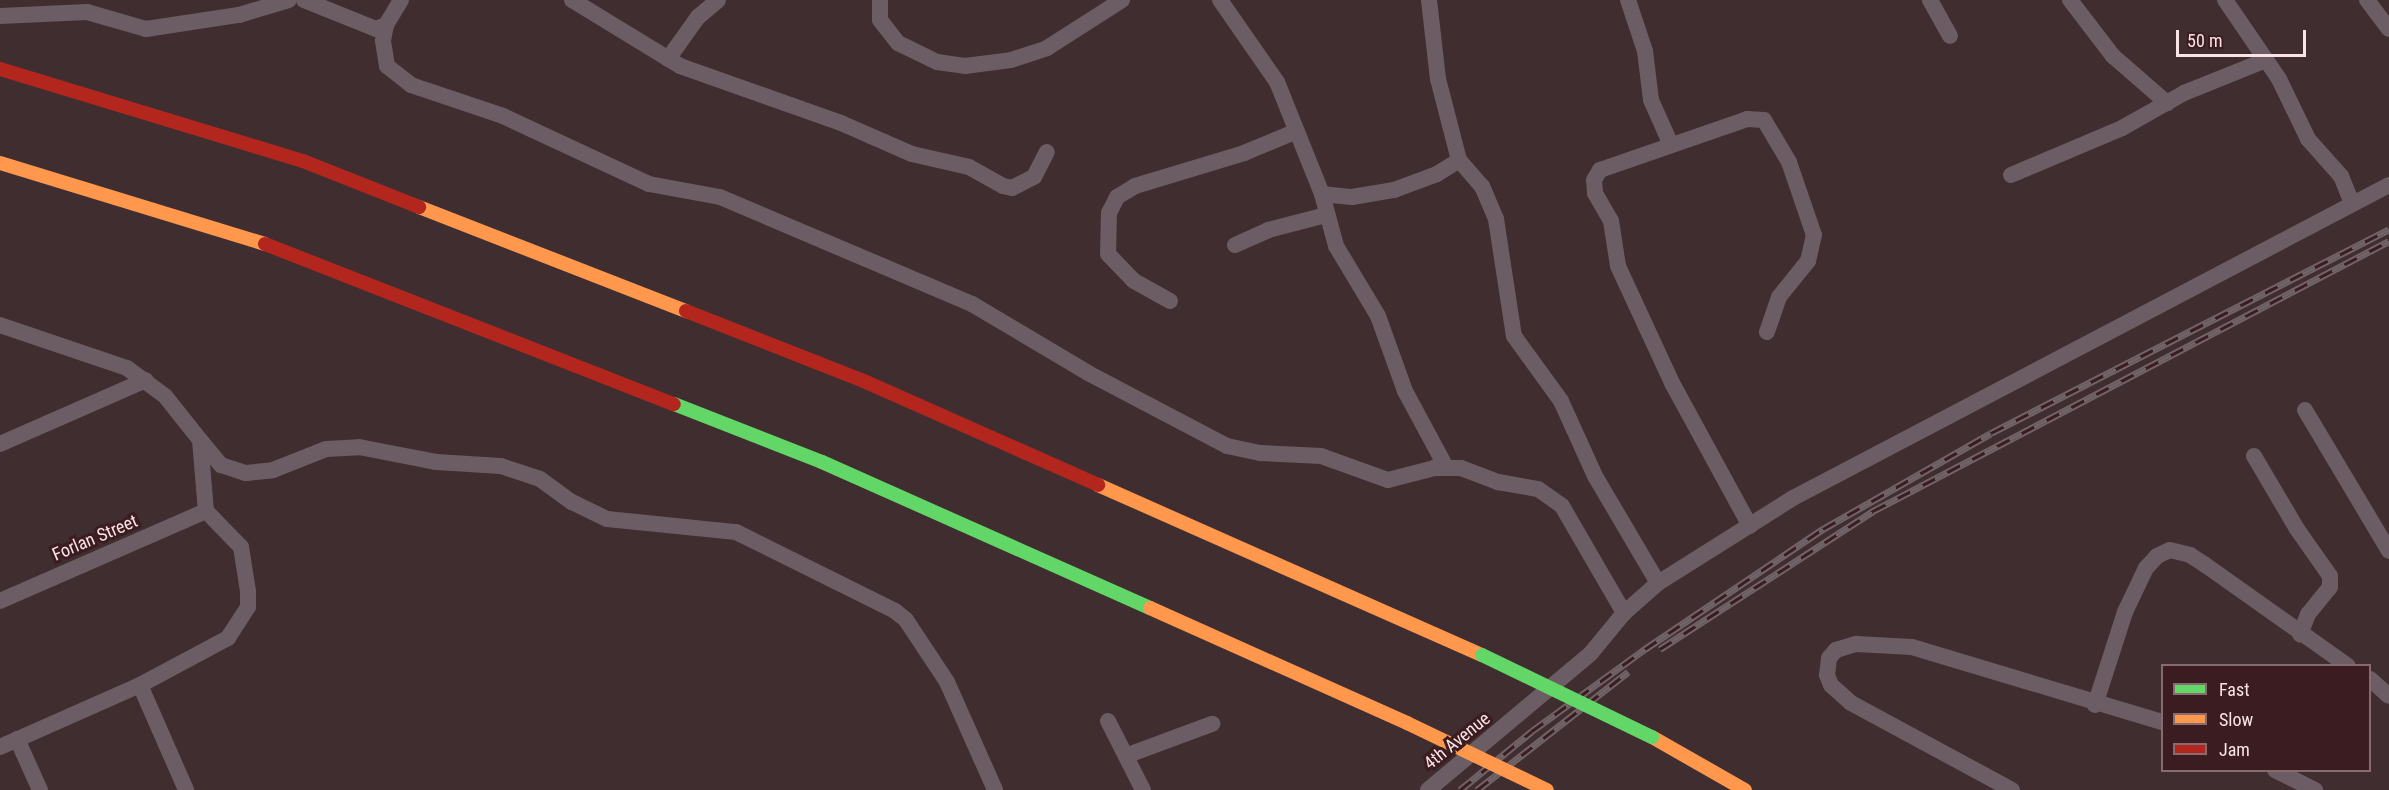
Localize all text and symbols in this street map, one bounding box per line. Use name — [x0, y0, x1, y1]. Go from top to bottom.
scale bar — [2179, 18, 2310, 56]
text: 50 m — [2187, 30, 2222, 51]
street label: Forlan Street — [49, 510, 141, 566]
legend — [2161, 664, 2371, 772]
text: Fast — [2219, 679, 2250, 700]
street label: 4th Avenue — [1420, 708, 1494, 774]
text: Slow — [2219, 709, 2253, 730]
text: Jam — [2219, 739, 2250, 760]

